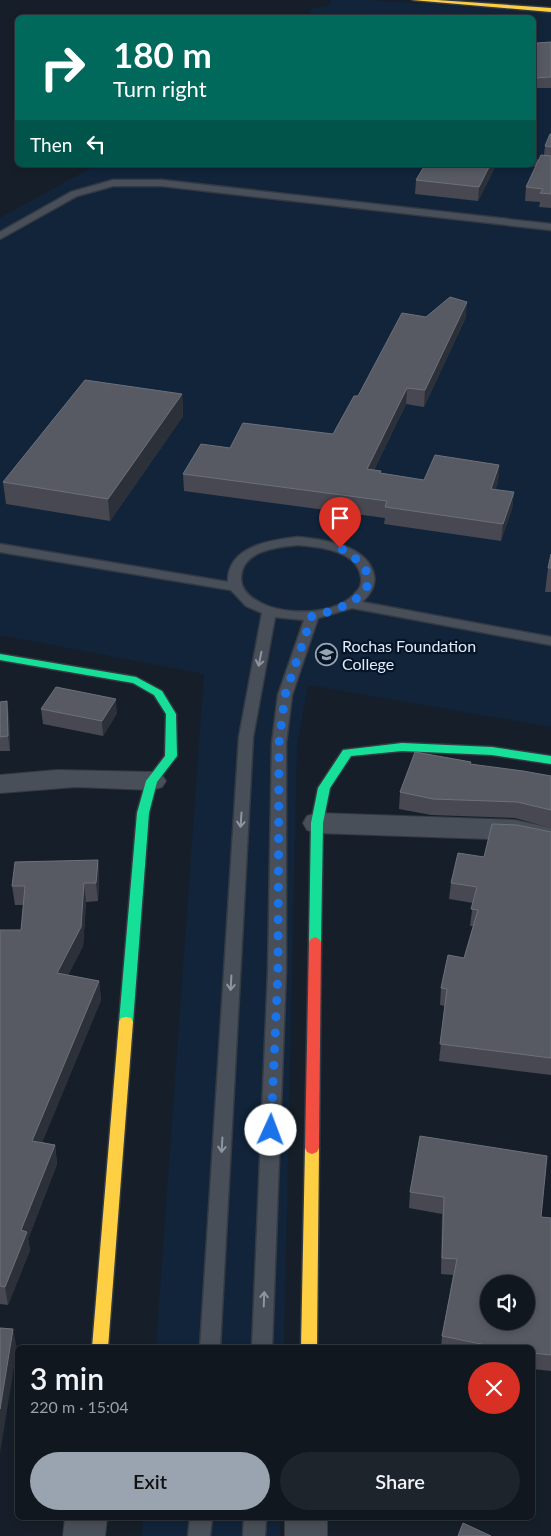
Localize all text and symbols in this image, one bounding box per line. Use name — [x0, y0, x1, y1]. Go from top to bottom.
text: 180 m — [113, 33, 212, 75]
icon: right — [30, 35, 95, 100]
text: Turn right — [113, 75, 207, 102]
icon: left — [82, 130, 110, 158]
text: Then — [30, 133, 72, 156]
pin — [319, 497, 361, 548]
icon: arrive — [326, 504, 354, 532]
place label: Rochas Foundation College — [342, 636, 476, 673]
school or university icon: Rochas Foundation College — [314, 643, 338, 667]
one-way arrow — [254, 651, 264, 667]
one-way arrow — [236, 812, 245, 828]
one-way arrow — [227, 974, 236, 990]
position arrow — [244, 1103, 296, 1155]
one-way arrow — [217, 1136, 226, 1152]
map controls — [480, 1275, 535, 1330]
button: sound — [480, 1275, 535, 1330]
one-way arrow — [259, 1291, 269, 1308]
text: 3 min — [30, 1360, 104, 1396]
button: close — [468, 1362, 520, 1414]
text: 220 m · 15:04 — [30, 1397, 129, 1416]
button: Exit — [30, 1452, 270, 1510]
button: Share — [280, 1452, 520, 1510]

